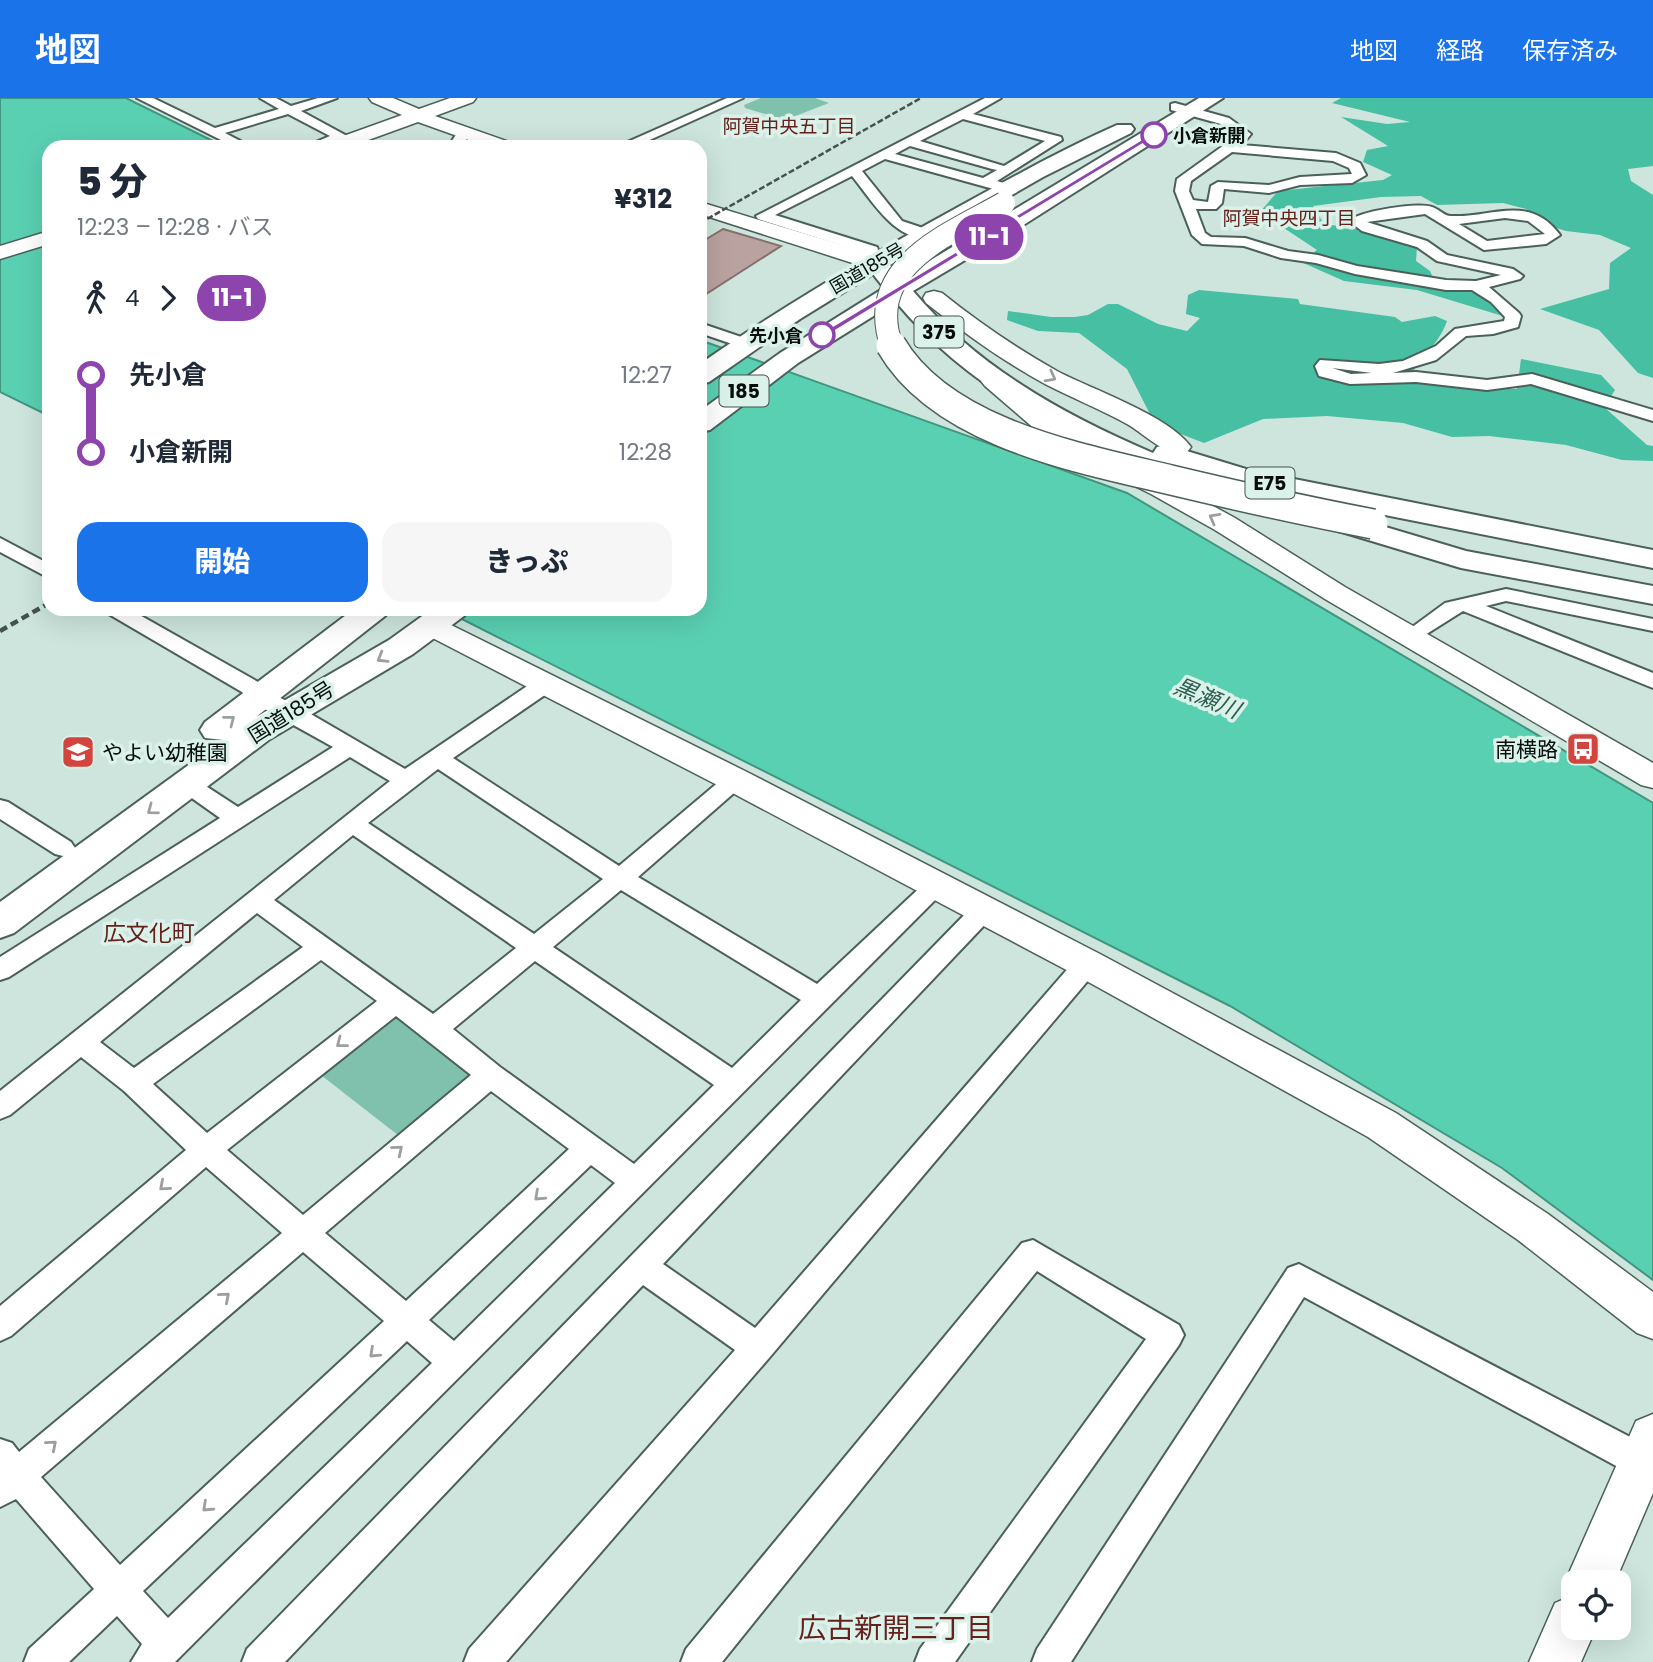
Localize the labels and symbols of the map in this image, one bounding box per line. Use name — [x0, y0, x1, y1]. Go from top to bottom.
district label: 阿賀中央五丁目 — [722, 113, 856, 140]
marker: 小倉新開 — [1141, 122, 1167, 148]
place label: 小倉新開 — [1173, 123, 1245, 148]
district label: 阿賀中央四丁目 — [1222, 205, 1356, 232]
line badge: 11-1 — [940, 214, 1038, 260]
street label: 国道185号 — [825, 237, 909, 299]
road number: 375 — [914, 316, 964, 348]
marker: 先小倉 — [809, 322, 835, 348]
place label: 先小倉 — [749, 323, 803, 348]
one-way arrow — [1044, 369, 1056, 382]
road number: 185 — [720, 376, 768, 406]
road number: E75 — [1246, 468, 1294, 498]
one-way arrow — [1209, 513, 1221, 526]
one-way arrow — [376, 650, 389, 663]
water label: 黒瀬川 — [1169, 670, 1248, 727]
street label: 国道185号 — [243, 674, 339, 750]
one-way arrow — [222, 715, 235, 728]
bus stop icon: 南横路 — [1564, 730, 1602, 768]
school or university icon: やよい幼稚園 — [59, 733, 97, 771]
place label: 南横路 — [1495, 735, 1558, 764]
place label: やよい幼稚園 — [102, 738, 228, 767]
one-way arrow — [147, 802, 160, 815]
district label: 広文化町 — [103, 917, 195, 949]
one-way arrow — [336, 1035, 348, 1048]
one-way arrow — [390, 1146, 403, 1158]
one-way arrow — [159, 1178, 172, 1190]
one-way arrow — [534, 1188, 547, 1201]
one-way arrow — [216, 1293, 229, 1305]
one-way arrow — [369, 1344, 382, 1357]
one-way arrow — [44, 1441, 57, 1453]
one-way arrow — [202, 1499, 215, 1512]
district label: 広古新開三丁目 — [798, 1609, 994, 1648]

